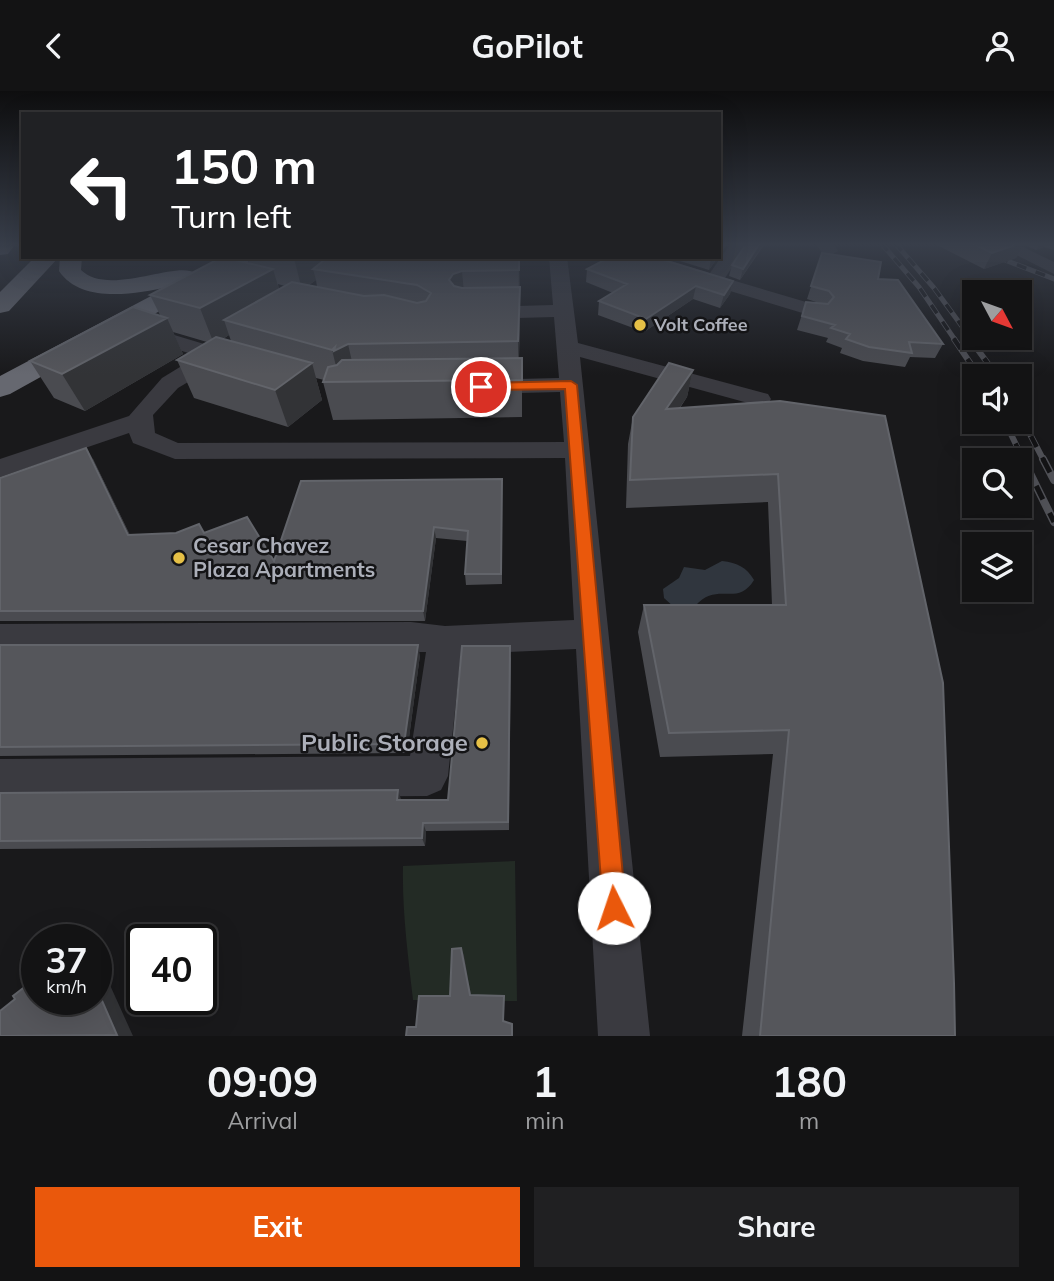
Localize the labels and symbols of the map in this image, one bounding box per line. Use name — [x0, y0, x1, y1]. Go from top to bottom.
north arrow — [962, 280, 1032, 350]
place label: Volt Coffee — [653, 313, 748, 336]
marker: Volt Coffee — [632, 317, 648, 333]
pin — [451, 357, 511, 417]
place label: Cesar Chavez Plaza Apartments — [193, 532, 375, 582]
marker: Cesar Chavez Plaza Apartments — [171, 550, 187, 566]
place label: Public Storage — [301, 727, 468, 757]
marker: Public Storage — [474, 735, 490, 751]
position arrow — [577, 871, 651, 945]
speed limit sign: 40 — [126, 924, 217, 1015]

